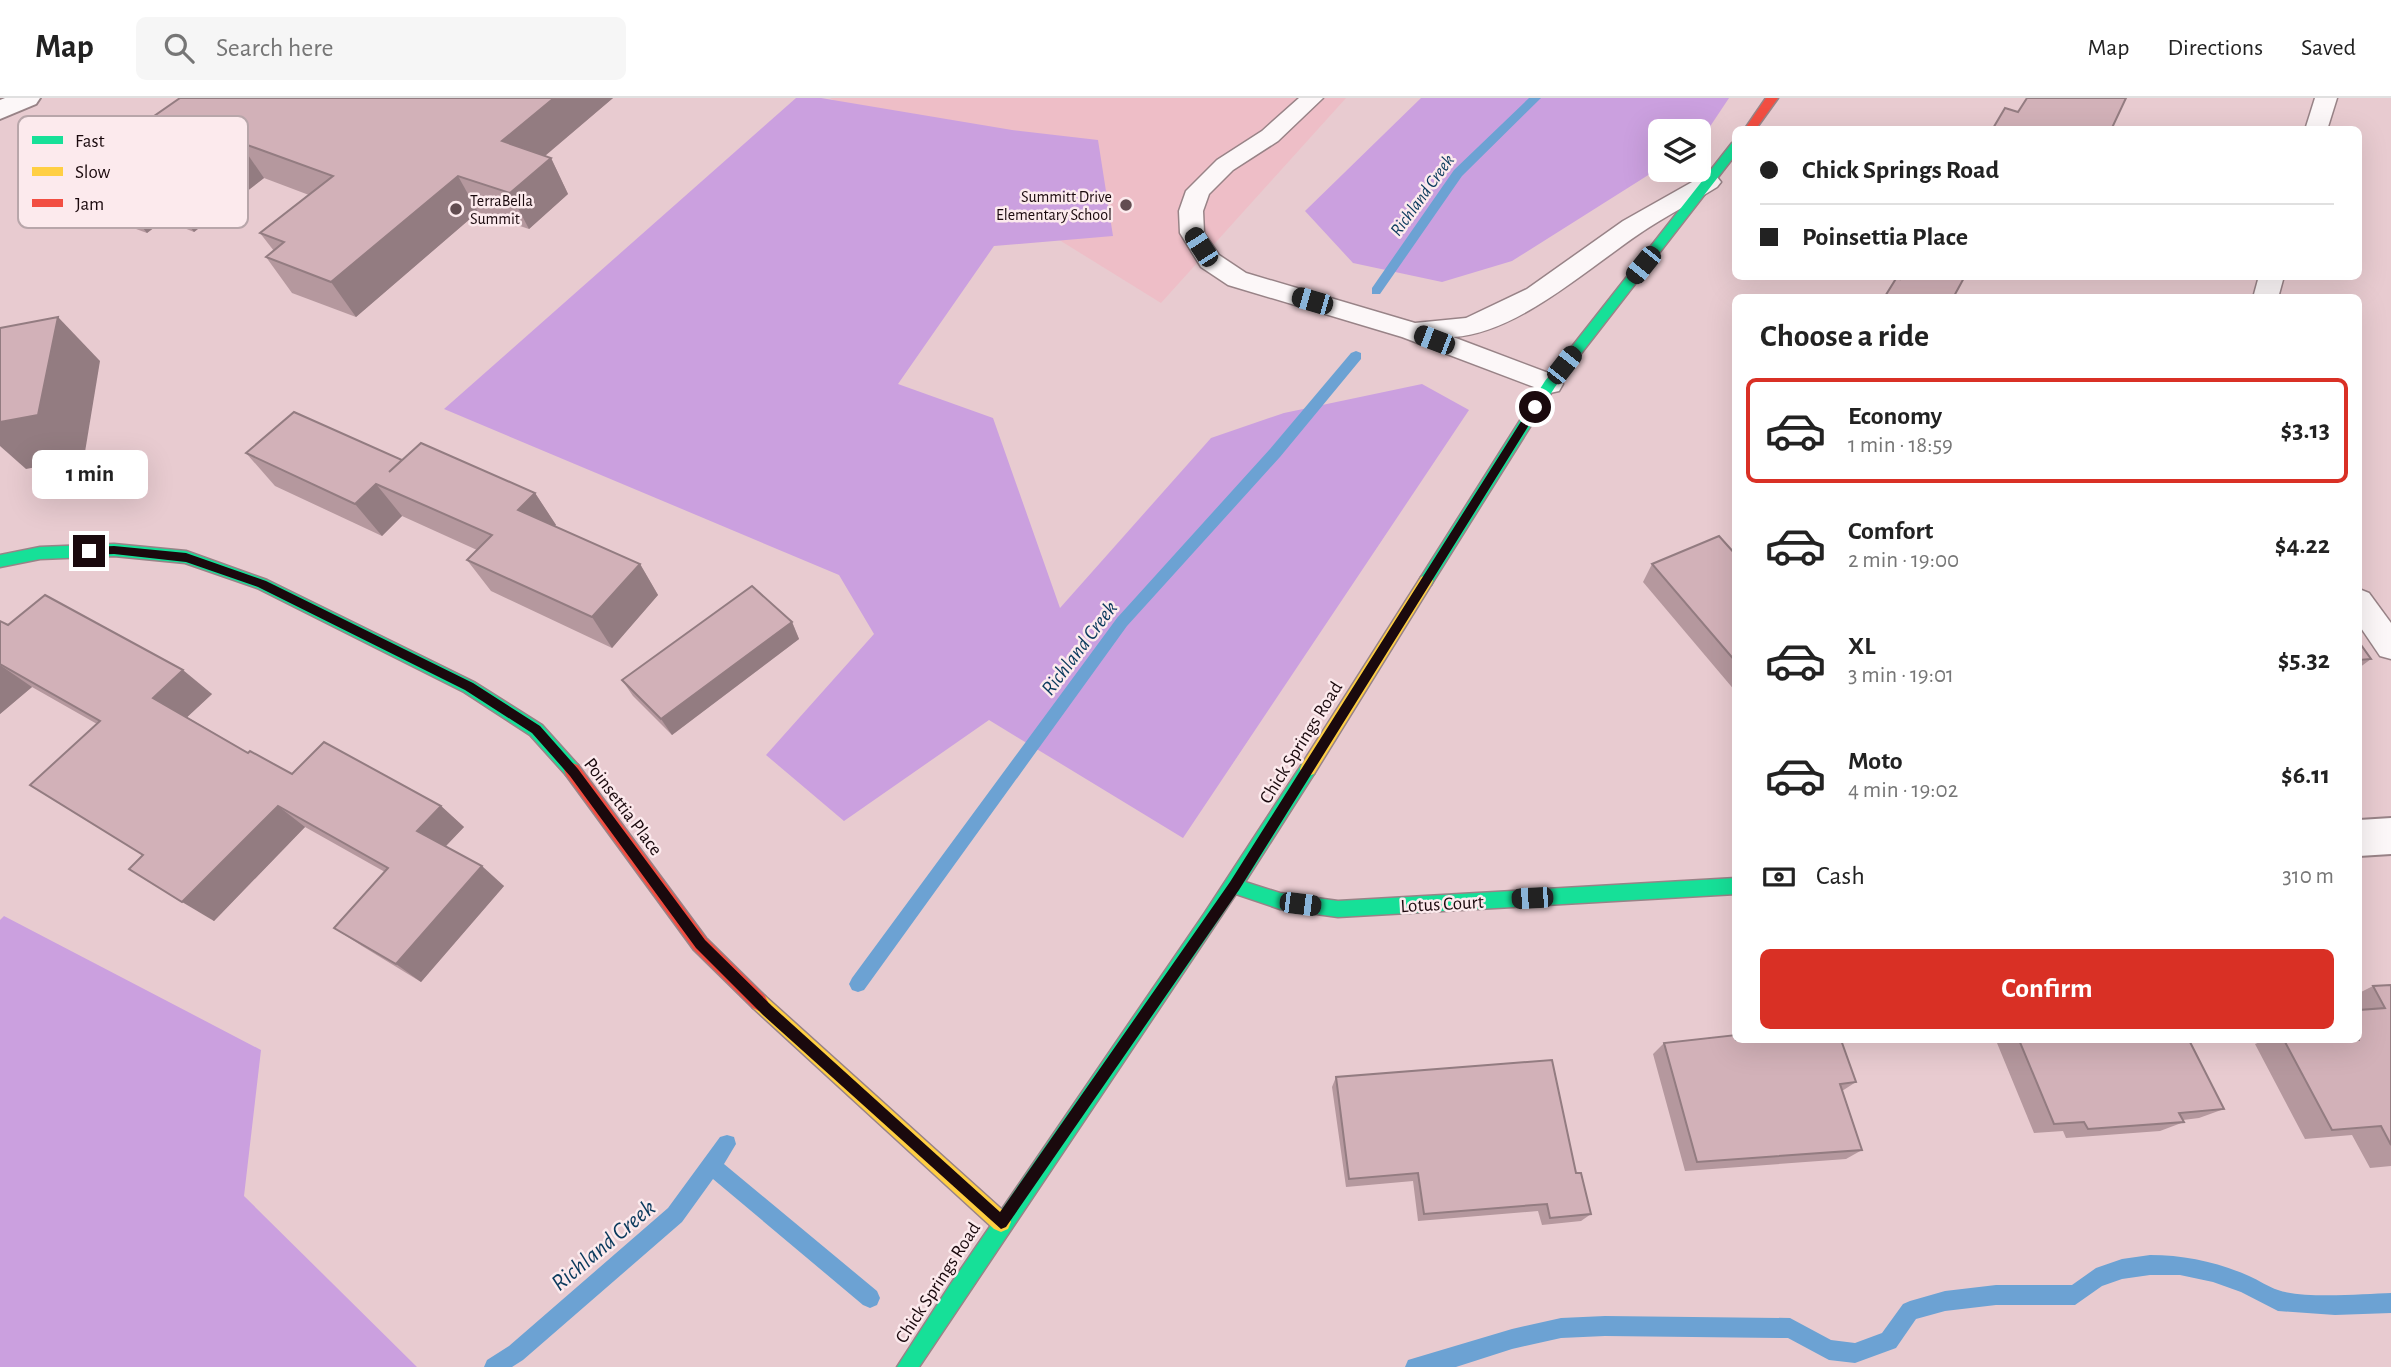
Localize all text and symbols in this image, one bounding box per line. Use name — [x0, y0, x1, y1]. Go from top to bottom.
search box — [136, 17, 626, 80]
icon: search — [160, 29, 198, 67]
text: Map — [35, 31, 94, 64]
text: Search here — [216, 35, 334, 61]
text: Map — [2087, 36, 2129, 60]
text: Directions — [2167, 36, 2263, 60]
text: Saved — [2301, 36, 2356, 60]
legend — [18, 116, 248, 228]
map controls — [1648, 119, 1711, 182]
button: layers — [1648, 119, 1711, 182]
text: Fast — [75, 132, 105, 151]
water label: Richland Creek — [1387, 152, 1458, 240]
text: Chick Springs Road — [1802, 157, 1999, 183]
text: Slow — [75, 163, 111, 182]
place label: Summitt Drive Elementary School — [996, 189, 1112, 224]
place label: TerraBella Summit — [470, 193, 533, 227]
text: Jam — [75, 195, 104, 214]
marker: Summitt Drive Elementary School — [1118, 197, 1134, 213]
marker: TerraBella Summit — [448, 201, 464, 217]
car — [1181, 224, 1222, 270]
text: Poinsettia Place — [1802, 224, 1968, 250]
car — [1622, 242, 1665, 288]
car — [1289, 285, 1336, 317]
text: Choose a ride — [1760, 320, 1929, 352]
car — [1411, 323, 1458, 357]
car — [1543, 342, 1586, 388]
route start — [1519, 391, 1551, 423]
icon: car — [1764, 399, 1827, 462]
text: Economy — [1848, 403, 1942, 429]
text: $3.13 — [2281, 417, 2330, 443]
text: 1 min · 18:59 — [1848, 434, 1953, 457]
callout: 1 min — [31, 449, 147, 498]
text: 1 min — [66, 463, 114, 486]
icon: car — [1764, 514, 1827, 577]
text: Comfort — [1848, 518, 1933, 544]
text: $4.22 — [2275, 532, 2330, 558]
route end — [73, 535, 105, 567]
text: 2 min · 19:00 — [1848, 549, 1959, 572]
water label: Richland Creek — [1037, 597, 1122, 699]
icon: car — [1764, 629, 1827, 692]
text: XL — [1848, 633, 1875, 659]
text: $5.32 — [2278, 647, 2330, 673]
text: 3 min · 19:01 — [1848, 664, 1954, 687]
street label: Chick Springs Road — [1256, 678, 1346, 807]
icon: car — [1764, 744, 1827, 807]
text: Moto — [1848, 748, 1903, 774]
street label: Poinsettia Place — [580, 755, 665, 859]
text: $6.11 — [2281, 762, 2330, 788]
text: 4 min · 19:02 — [1848, 779, 1958, 802]
icon: cash — [1760, 858, 1798, 896]
text: Cash — [1816, 863, 1865, 889]
text: 310 m — [2282, 865, 2334, 888]
car — [1511, 886, 1554, 910]
car — [1278, 891, 1323, 917]
street label: Lotus Court — [1400, 893, 1484, 916]
button: Confirm — [1760, 949, 2334, 1029]
water label: Richland Creek — [547, 1196, 660, 1296]
street label: Chick Springs Road — [892, 1219, 984, 1347]

